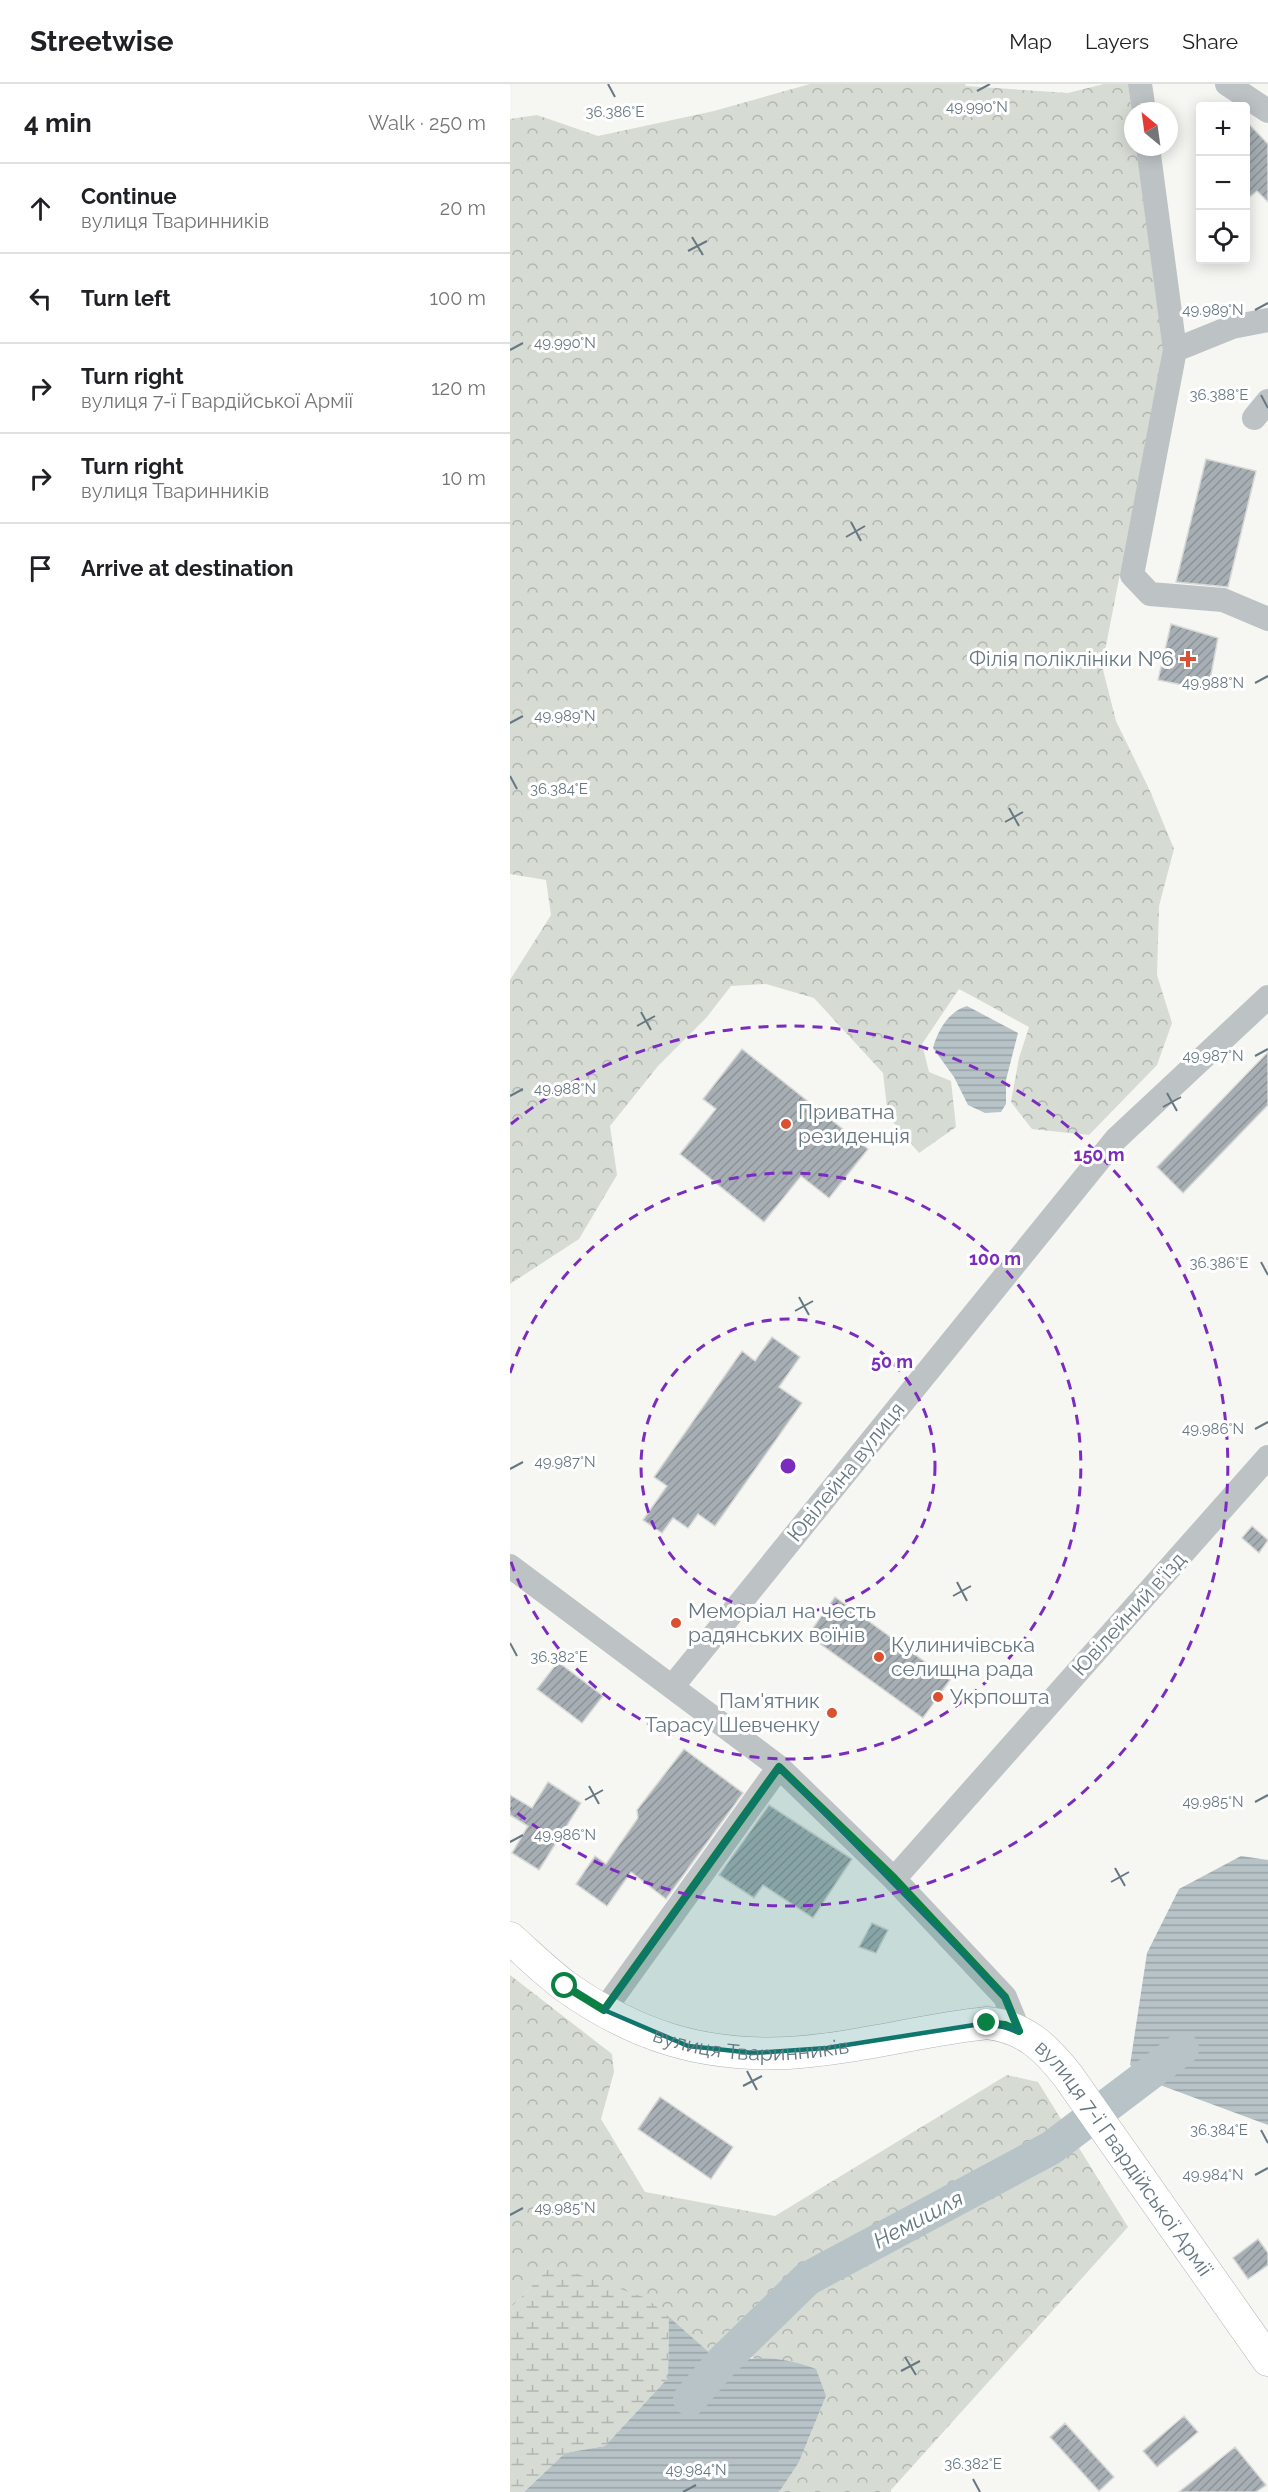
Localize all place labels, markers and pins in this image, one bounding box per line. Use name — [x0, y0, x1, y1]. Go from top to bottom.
place label: Філія поліклініки №6 — [969, 646, 1174, 671]
marker: Філія поліклініки №6 — [1179, 650, 1197, 668]
place label: Приватна резиденція — [798, 1099, 910, 1148]
marker: Приватна резиденція — [779, 1117, 793, 1131]
centre of rings — [778, 1456, 798, 1476]
place label: Меморіал на честь радянських воїнів — [688, 1598, 876, 1647]
marker: Меморіал на честь радянських воїнів — [669, 1616, 683, 1630]
place label: Кулиничівська селищна рада — [891, 1632, 1035, 1681]
marker: Кулиничівська селищна рада — [872, 1650, 886, 1664]
place label: Укрпошта — [950, 1684, 1049, 1709]
place label: Пам'ятник Тарасу Шевченку — [645, 1688, 820, 1737]
marker: Укрпошта — [931, 1690, 945, 1704]
marker: Пам'ятник Тарасу Шевченку — [825, 1706, 839, 1720]

